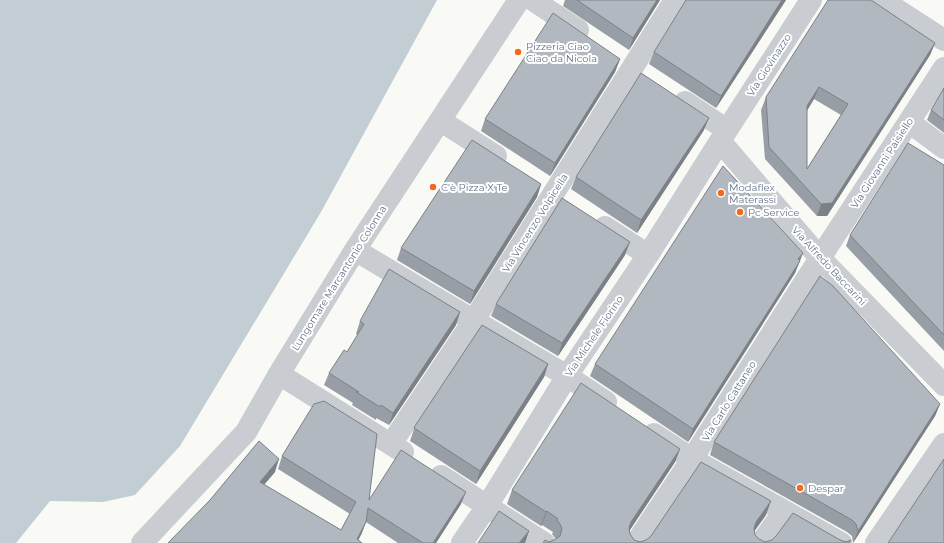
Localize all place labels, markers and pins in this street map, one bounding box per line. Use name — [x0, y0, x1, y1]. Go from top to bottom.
place label: Pizzeria Ciao Ciao da Nicola — [526, 40, 597, 65]
marker: Pizzeria Ciao Ciao da Nicola — [513, 47, 523, 57]
place label: C'è Pizza X Te — [441, 181, 508, 194]
place label: Modaflex Materassi — [729, 181, 776, 206]
marker: C'è Pizza X Te — [428, 182, 438, 192]
marker: Modaflex Materassi — [716, 188, 726, 198]
place label: Pc Service — [748, 206, 799, 219]
marker: Pc Service — [735, 207, 745, 217]
place label: Despar — [808, 482, 844, 495]
marker: Despar — [795, 483, 805, 493]

